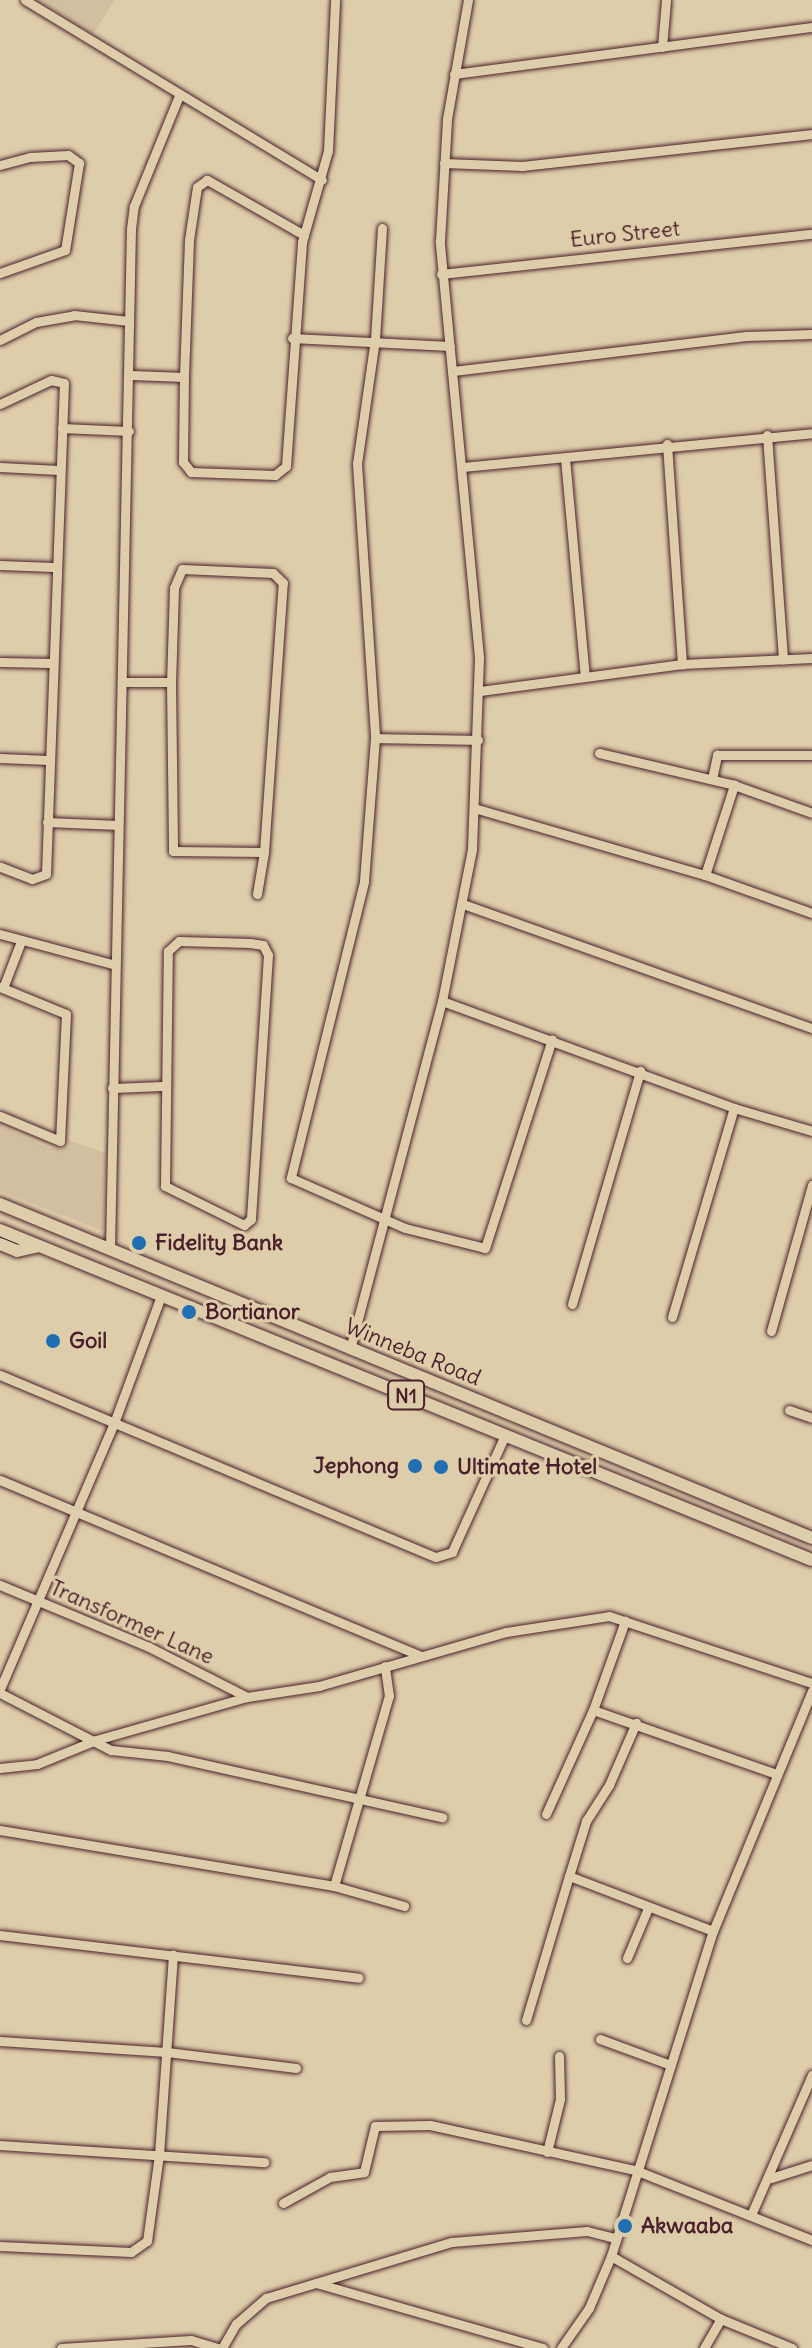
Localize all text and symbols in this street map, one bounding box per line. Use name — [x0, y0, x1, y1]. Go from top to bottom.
street label: Euro Street — [569, 215, 681, 253]
place label: Fidelity Bank — [155, 1230, 283, 1256]
marker: Fidelity Bank — [130, 1234, 148, 1252]
place label: Bortianor — [205, 1299, 300, 1325]
marker: Bortianor — [180, 1303, 198, 1321]
street label: Winneba Road — [341, 1313, 485, 1391]
place label: Goil — [69, 1328, 107, 1354]
marker: Goil — [44, 1332, 62, 1350]
road number: N1 — [386, 1379, 426, 1411]
place label: Jephong — [313, 1453, 399, 1479]
place label: Ultimate Hotel — [457, 1454, 597, 1480]
marker: Jephong — [406, 1457, 424, 1475]
marker: Ultimate Hotel — [432, 1458, 450, 1476]
street label: Transformer Lane — [46, 1574, 218, 1670]
place label: Akwaaba — [641, 2213, 733, 2239]
marker: Akwaaba — [616, 2217, 634, 2235]

